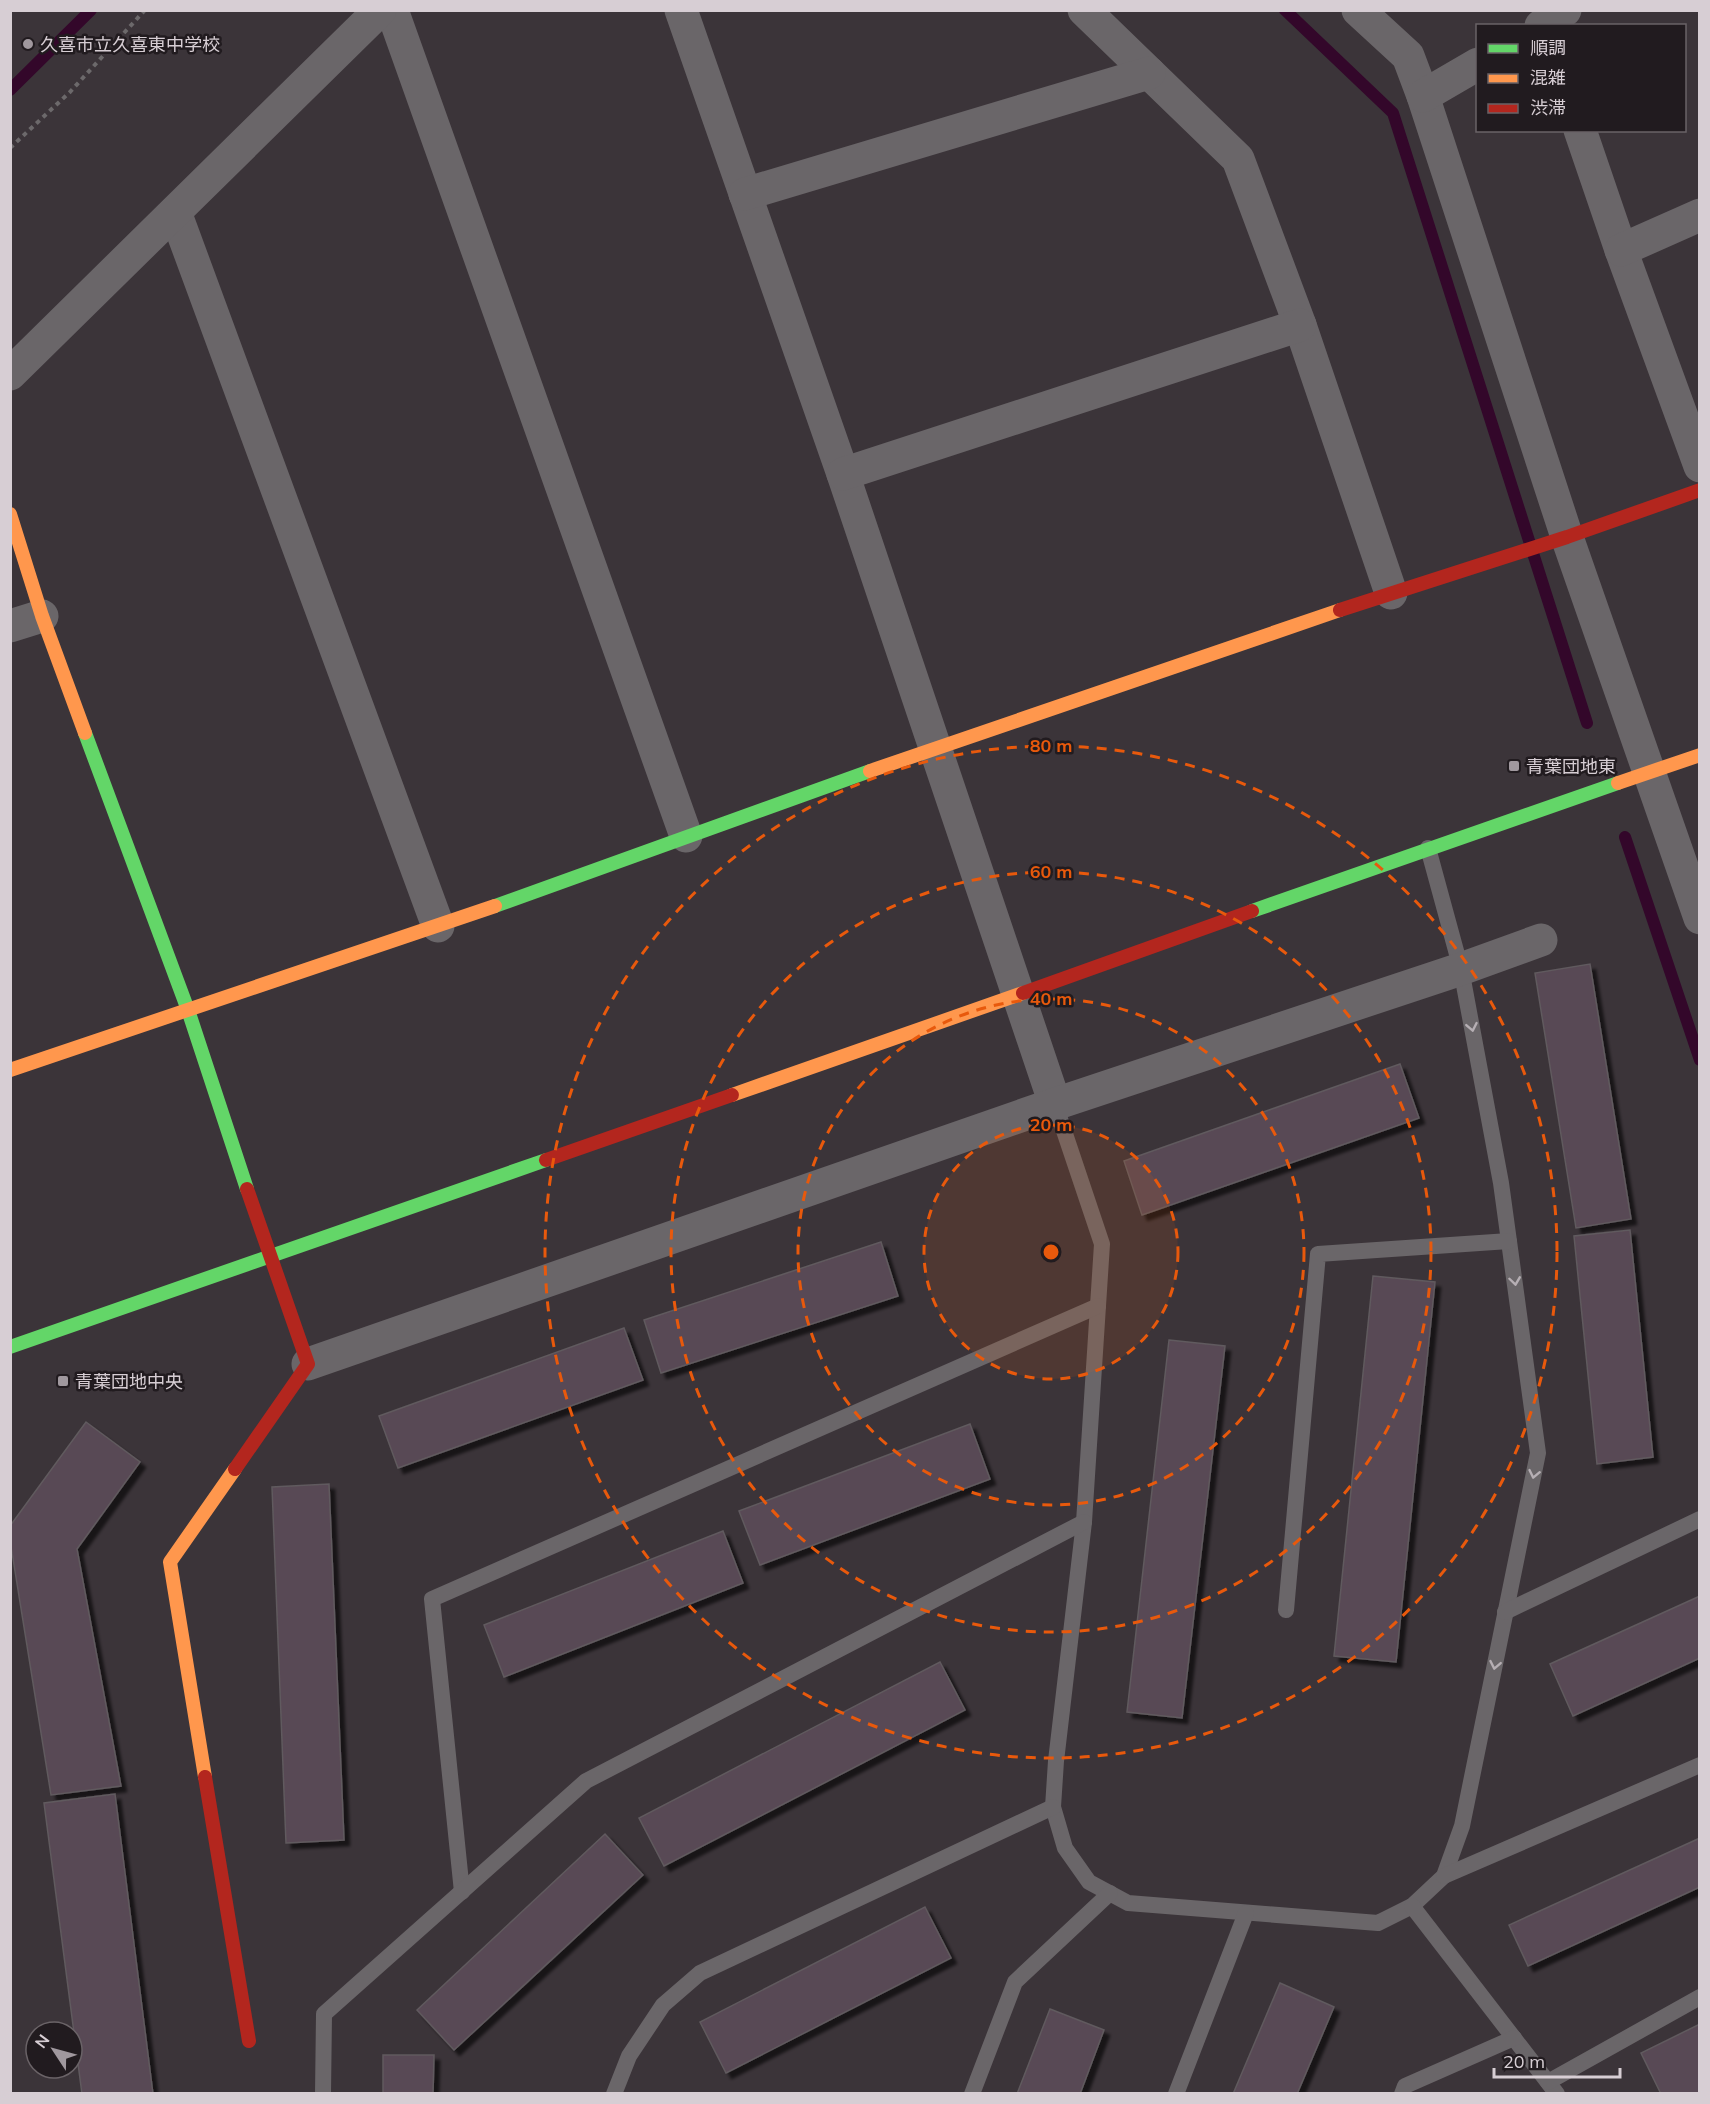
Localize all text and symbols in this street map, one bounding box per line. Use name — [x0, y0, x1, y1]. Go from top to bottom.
legend — [1476, 24, 1686, 132]
place label: 久喜市立久喜東中学校 — [40, 33, 220, 56]
text: 順調 — [1530, 36, 1566, 59]
marker: 久喜市立久喜東中学校 — [21, 37, 35, 51]
text: 混雑 — [1530, 66, 1566, 89]
text: 渋滞 — [1530, 96, 1566, 119]
text: 80 m — [1030, 734, 1072, 757]
place label: 青葉団地東 — [1526, 755, 1616, 778]
marker: 青葉団地東 — [1507, 759, 1521, 773]
text: 60 m — [1030, 860, 1072, 883]
text: 40 m — [1030, 987, 1072, 1010]
one-way arrow — [1465, 1022, 1477, 1032]
text: 20 m — [1030, 1113, 1072, 1136]
centre of rings — [1041, 1242, 1061, 1262]
one-way arrow — [1508, 1277, 1521, 1286]
place label: 青葉団地中央 — [75, 1370, 183, 1393]
marker: 青葉団地中央 — [56, 1374, 70, 1388]
one-way arrow — [1528, 1469, 1541, 1479]
one-way arrow — [1489, 1660, 1502, 1670]
north arrow — [24, 2020, 84, 2080]
text: N — [30, 2030, 54, 2052]
scale bar — [1494, 2041, 1620, 2079]
text: 20 m — [1503, 2050, 1545, 2073]

